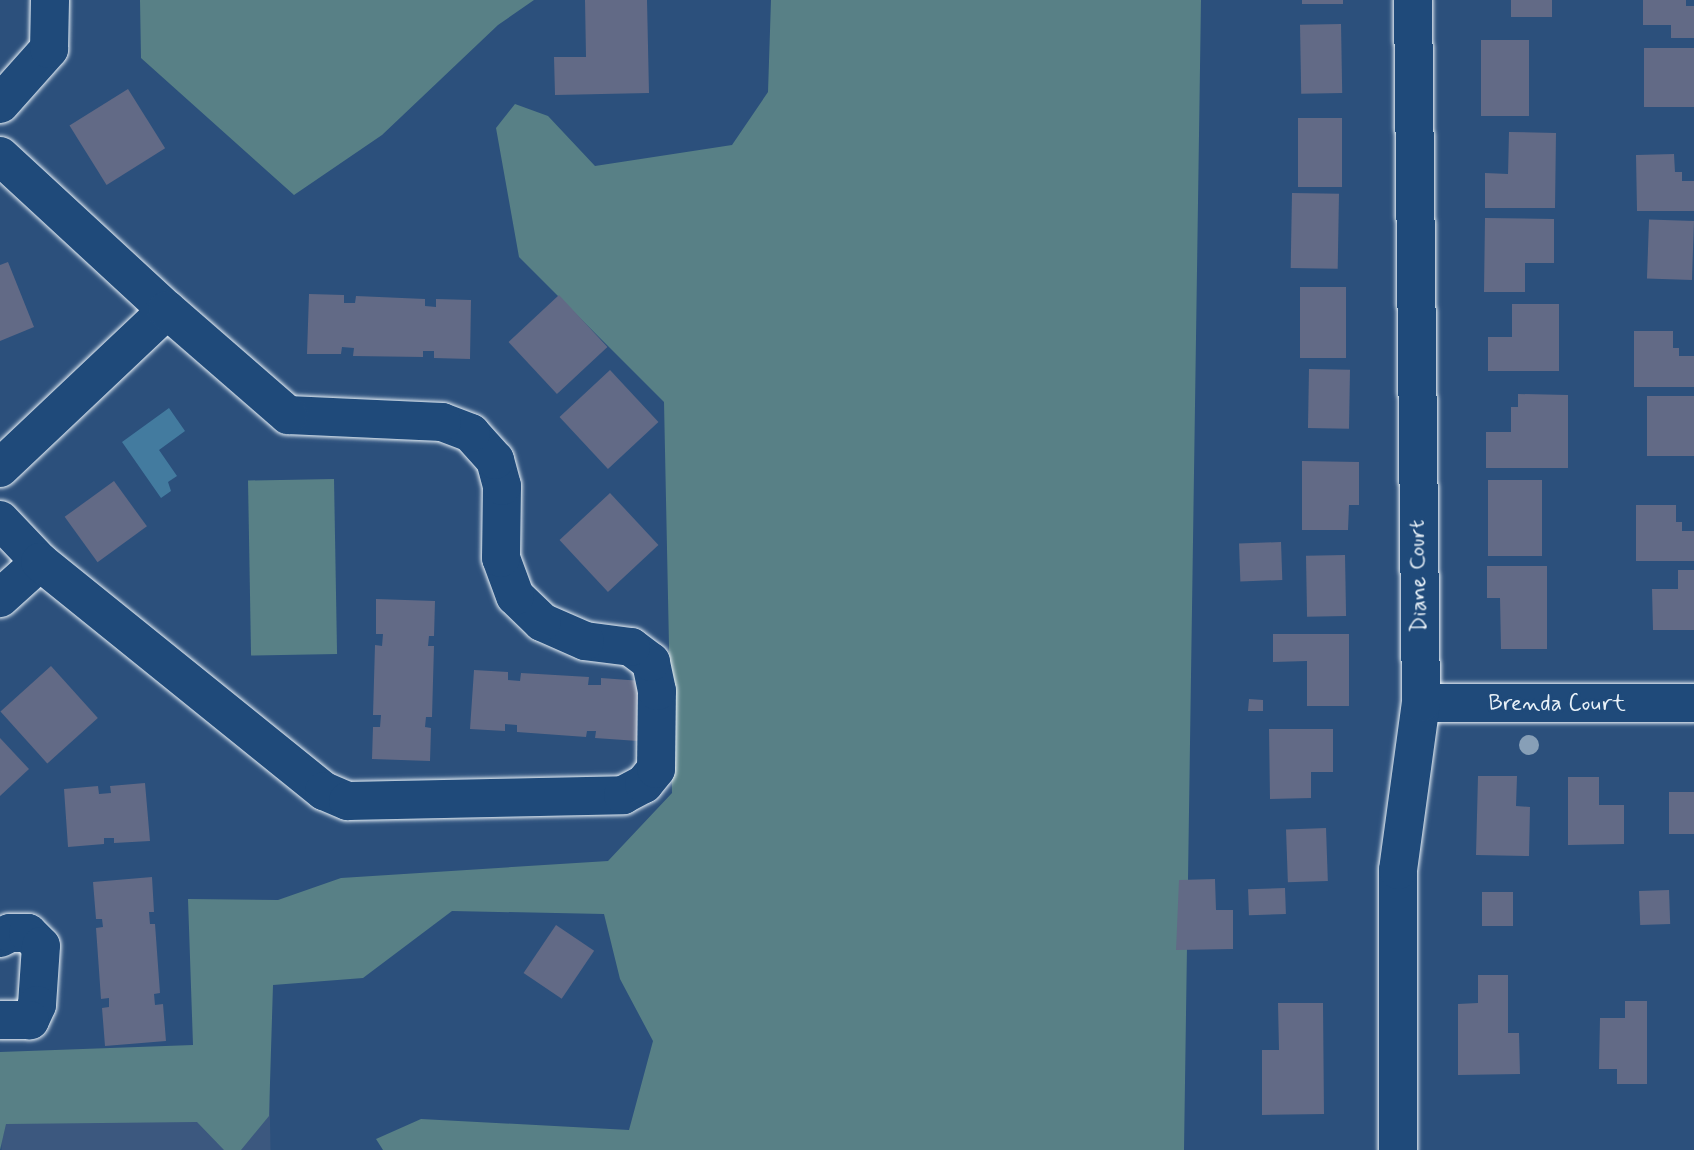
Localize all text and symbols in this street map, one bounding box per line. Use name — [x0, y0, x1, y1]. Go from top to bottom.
street label: Diane Court — [1404, 517, 1434, 635]
street label: Brenda Court — [1489, 690, 1625, 718]

